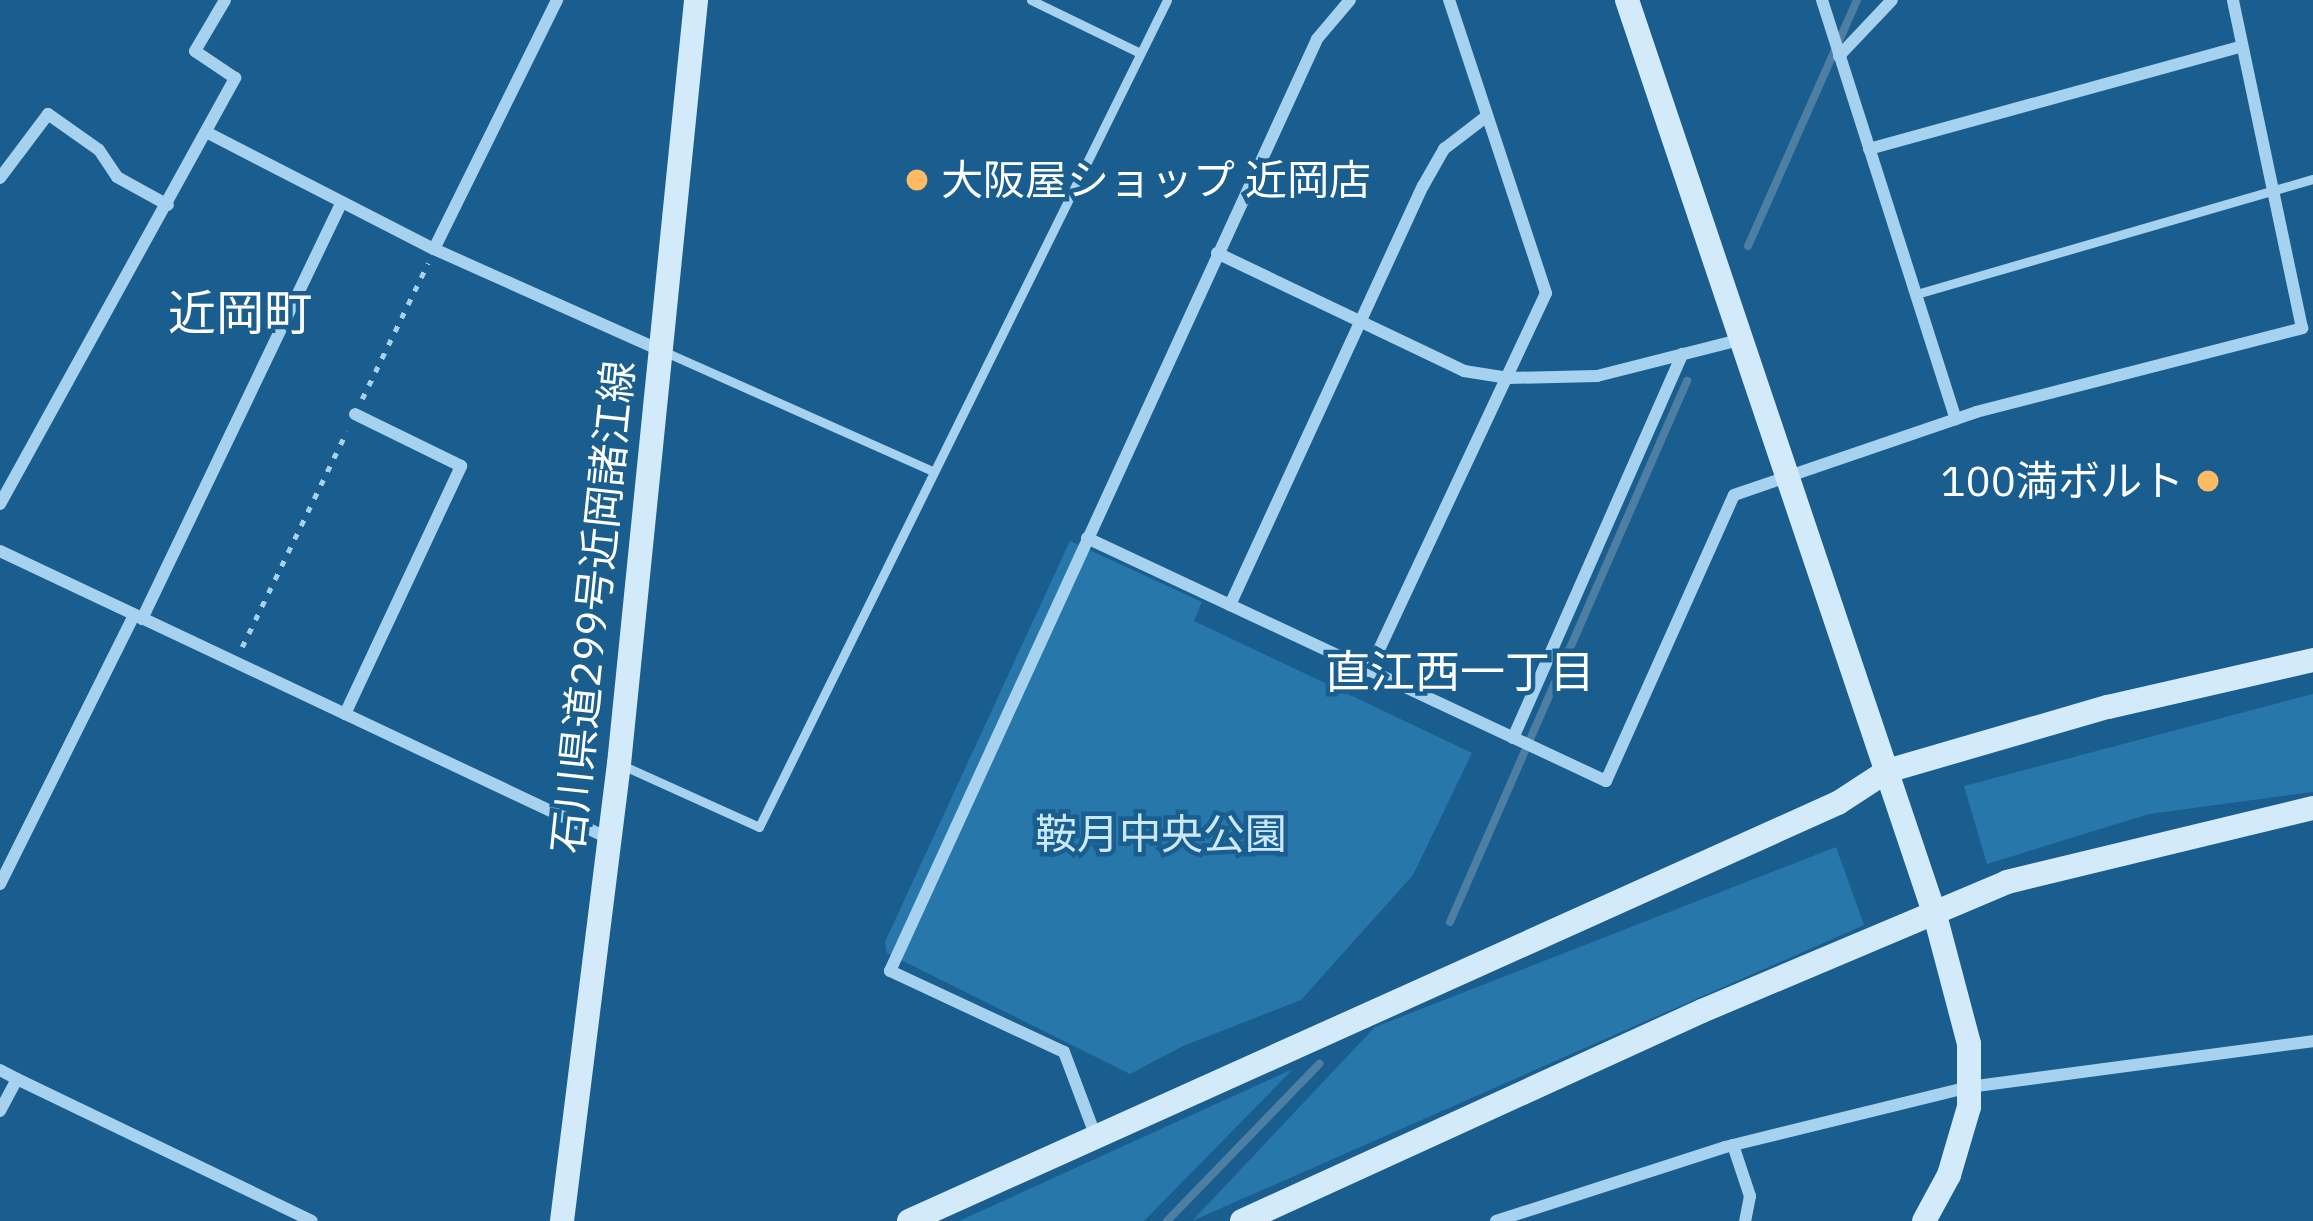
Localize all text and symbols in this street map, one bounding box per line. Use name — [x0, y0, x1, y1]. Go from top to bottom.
place label: 大阪屋ショップ 近岡店 — [941, 155, 1371, 205]
marker: 大阪屋ショップ 近岡店 — [904, 167, 930, 193]
district label: 近岡町 — [168, 284, 312, 342]
street label: 石川県道299号近岡諸江線 — [542, 358, 644, 856]
place label: 100満ボルト — [1940, 456, 2184, 506]
marker: 100満ボルト — [2195, 468, 2221, 494]
district label: 直江西一丁目 — [1325, 645, 1595, 699]
park label: 鞍月中央公園 — [1035, 809, 1287, 859]

